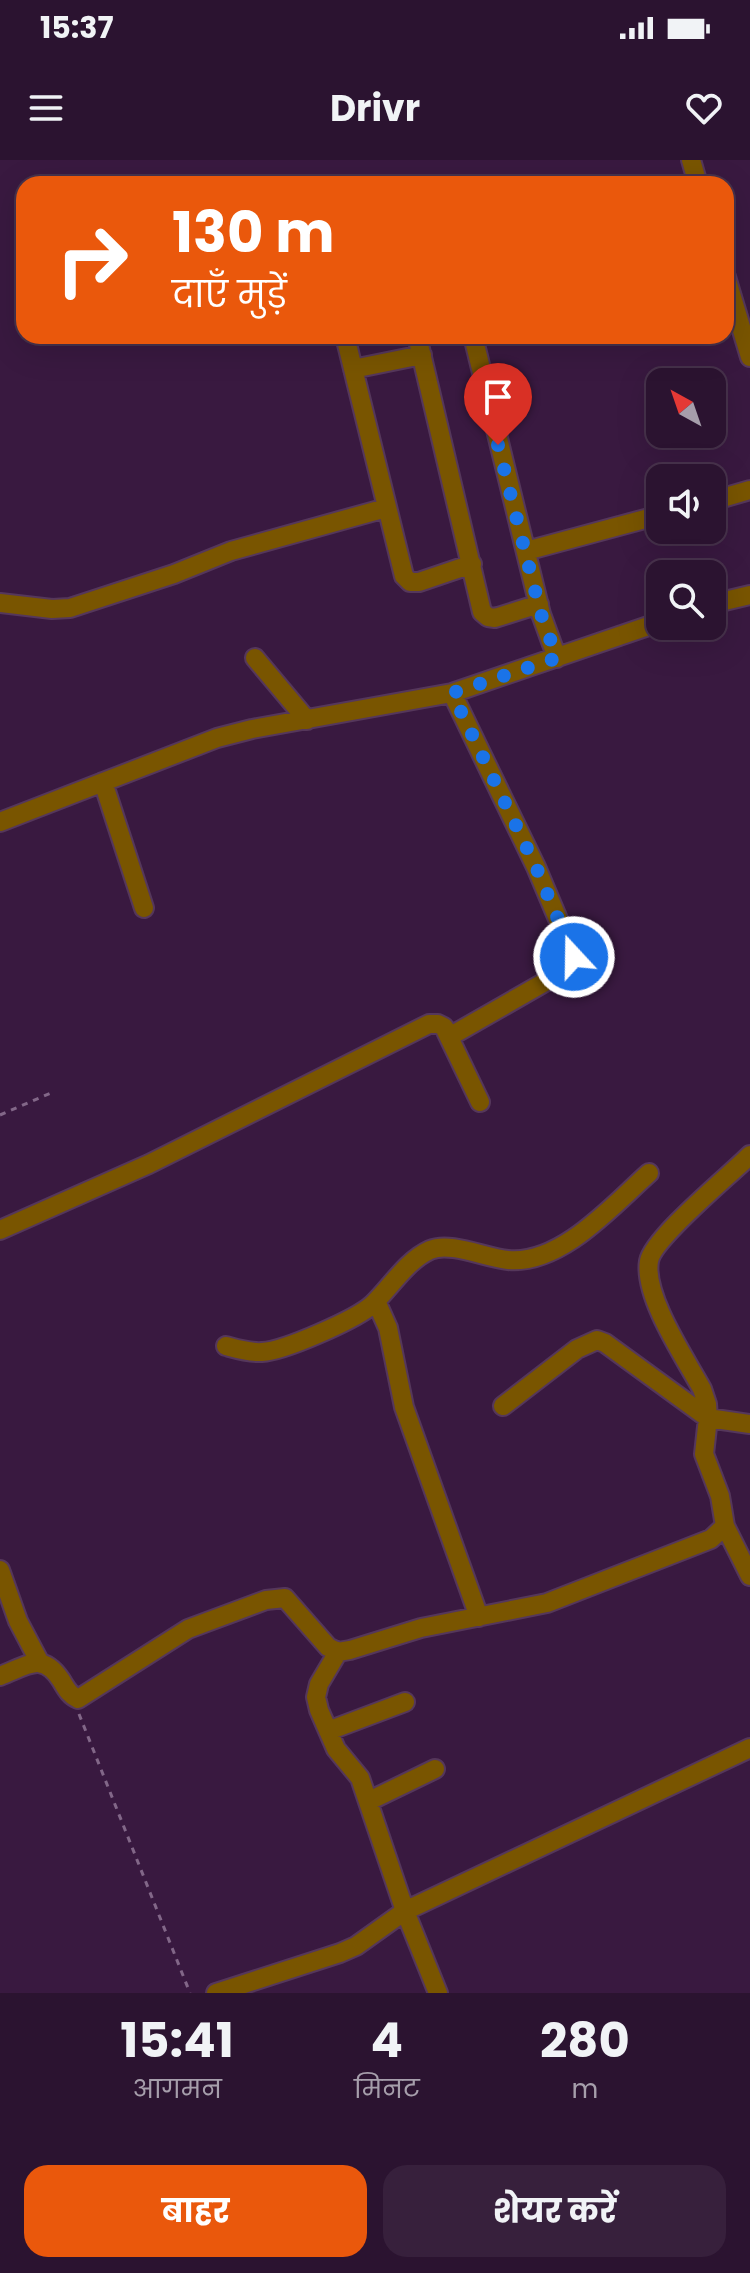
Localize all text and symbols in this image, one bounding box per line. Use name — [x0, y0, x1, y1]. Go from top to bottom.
text: 15:37 — [40, 6, 114, 49]
text: Drivr — [330, 83, 420, 134]
icon: menu — [24, 86, 68, 130]
icon: heart — [682, 86, 726, 130]
text: 130 m — [172, 193, 335, 272]
icon: right — [40, 208, 144, 312]
text: दाएँ मुड़ें — [172, 269, 287, 320]
pin — [464, 363, 532, 445]
north arrow — [646, 368, 726, 448]
map controls — [646, 368, 726, 640]
icon: arrive — [476, 375, 520, 419]
button: sound — [646, 464, 726, 544]
button: search — [646, 560, 726, 640]
position arrow — [532, 915, 616, 999]
text: 15:41 — [120, 2007, 234, 2074]
text: 4 — [371, 2007, 403, 2074]
text: 280 — [540, 2007, 630, 2074]
text: आगमन — [132, 2071, 222, 2107]
text: मिनट — [354, 2071, 420, 2107]
text: m — [571, 2071, 598, 2107]
button: बाहर — [24, 2165, 367, 2257]
button: शेयर करें — [383, 2165, 726, 2257]

